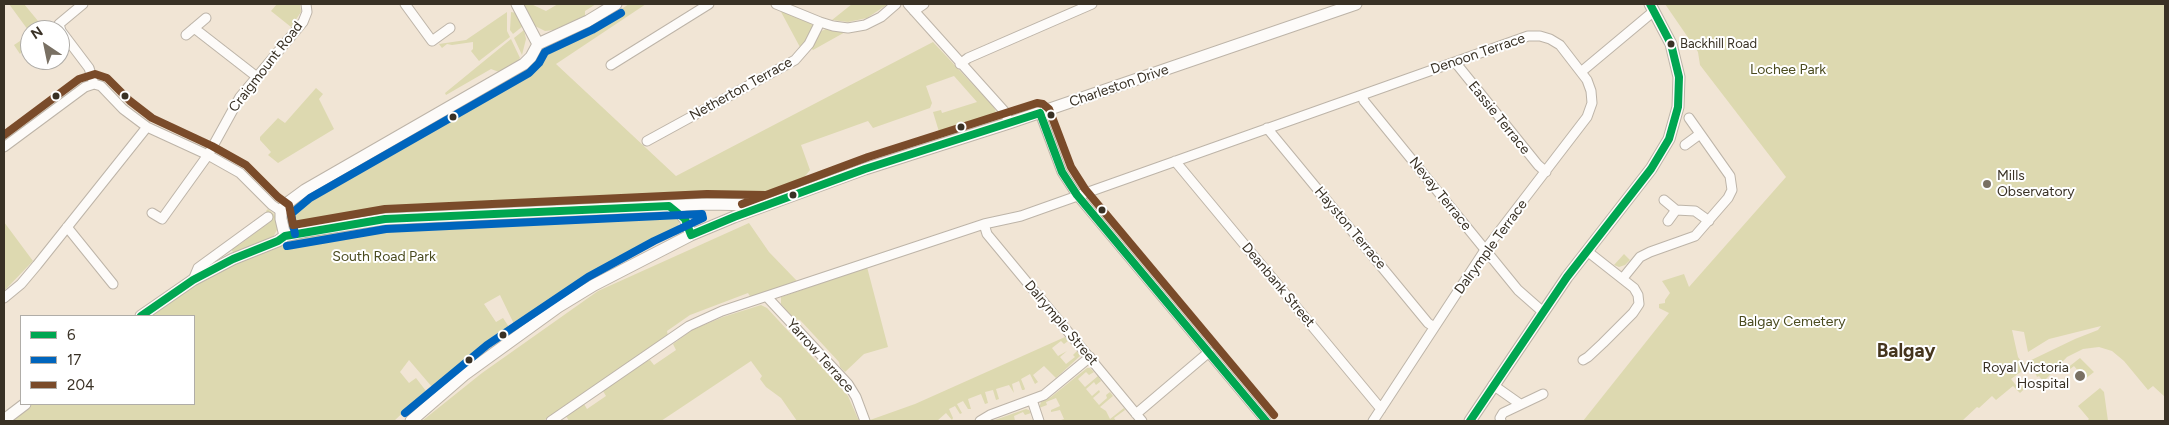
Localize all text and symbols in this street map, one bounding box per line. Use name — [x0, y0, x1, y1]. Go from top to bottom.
street label: Craigmount Road — [225, 18, 307, 116]
north arrow — [20, 20, 70, 70]
text: N — [28, 23, 46, 43]
street label: Denoon Terrace — [1428, 30, 1528, 78]
place label: Backhill Road — [1680, 36, 1757, 52]
marker: Backhill Road — [1666, 39, 1676, 49]
street label: Netherton Terrace — [687, 54, 795, 124]
street label: Charleston Drive — [1067, 61, 1171, 111]
park label: Lochee Park — [1750, 62, 1826, 78]
street label: Eassie Terrace — [1464, 78, 1534, 158]
unlabelled marker — [51, 91, 61, 101]
unlabelled marker — [120, 91, 130, 101]
unlabelled marker — [1046, 110, 1056, 120]
unlabelled marker — [448, 112, 458, 122]
unlabelled marker — [956, 122, 966, 132]
street label: Nevay Terrace — [1405, 154, 1475, 234]
place label: Mills Observatory — [1997, 168, 2075, 200]
marker: Mills Observatory — [1981, 178, 1993, 190]
street label: Hayston Terrace — [1311, 183, 1389, 273]
unlabelled marker — [788, 190, 798, 200]
street label: Dalrymple Terrace — [1451, 196, 1531, 298]
unlabelled marker — [1097, 205, 1107, 215]
street label: Deanbank Street — [1238, 239, 1318, 331]
park label: South Road Park — [332, 249, 436, 265]
street label: Dalrymple Street — [1021, 277, 1101, 369]
park label: Balgay Cemetery — [1738, 314, 1846, 330]
legend — [20, 315, 195, 405]
street label: Yarrow Terrace — [783, 316, 857, 396]
text: 6 — [67, 326, 76, 344]
unlabelled marker — [498, 330, 508, 340]
district label: Balgay — [1877, 340, 1935, 362]
text: 17 — [67, 351, 81, 369]
unlabelled marker — [464, 355, 474, 365]
place label: Royal Victoria Hospital — [1982, 360, 2069, 392]
marker: Royal Victoria Hospital — [2073, 369, 2087, 383]
text: 204 — [67, 376, 94, 394]

